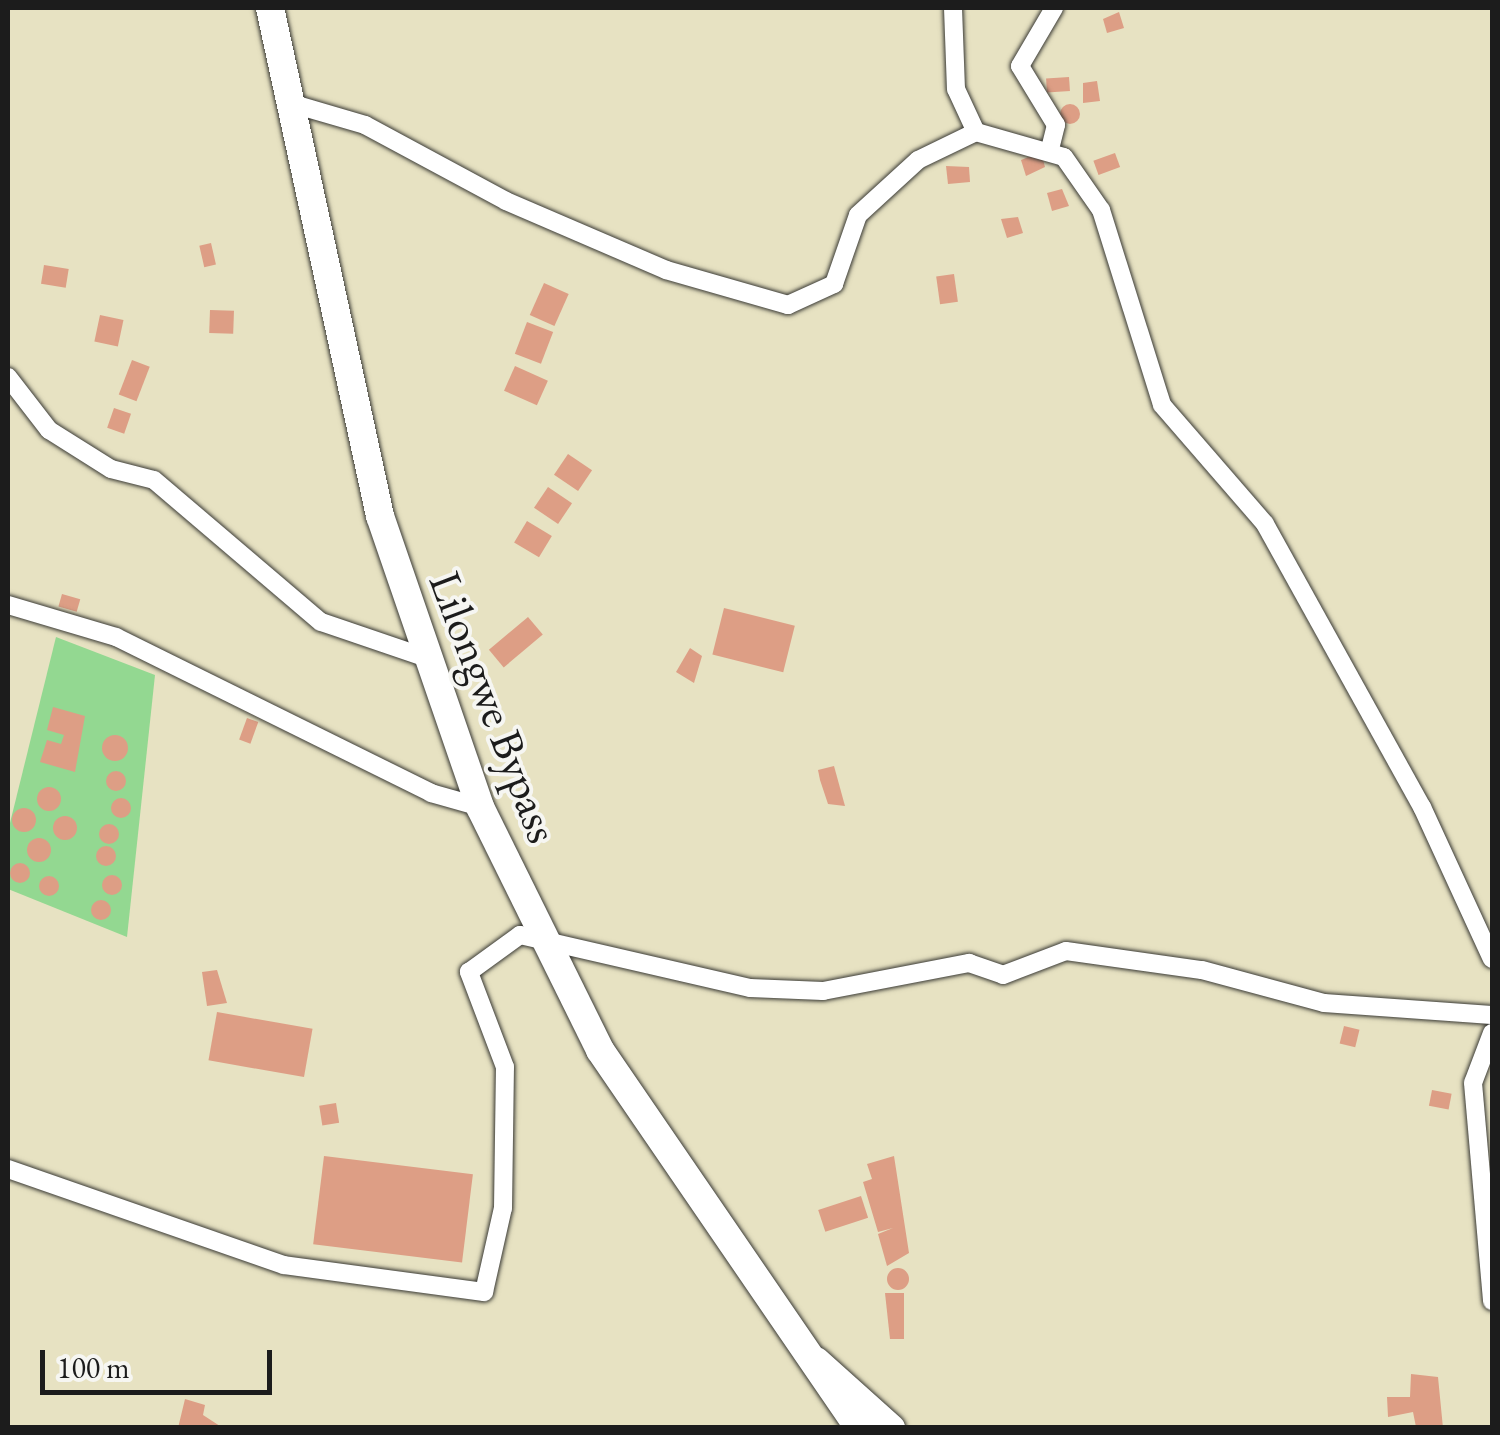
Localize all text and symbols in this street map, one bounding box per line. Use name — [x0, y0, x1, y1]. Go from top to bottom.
street label: Lilongwe Bypass — [418, 564, 570, 850]
scale bar — [45, 1330, 278, 1392]
text: 100 m — [57, 1348, 130, 1387]

